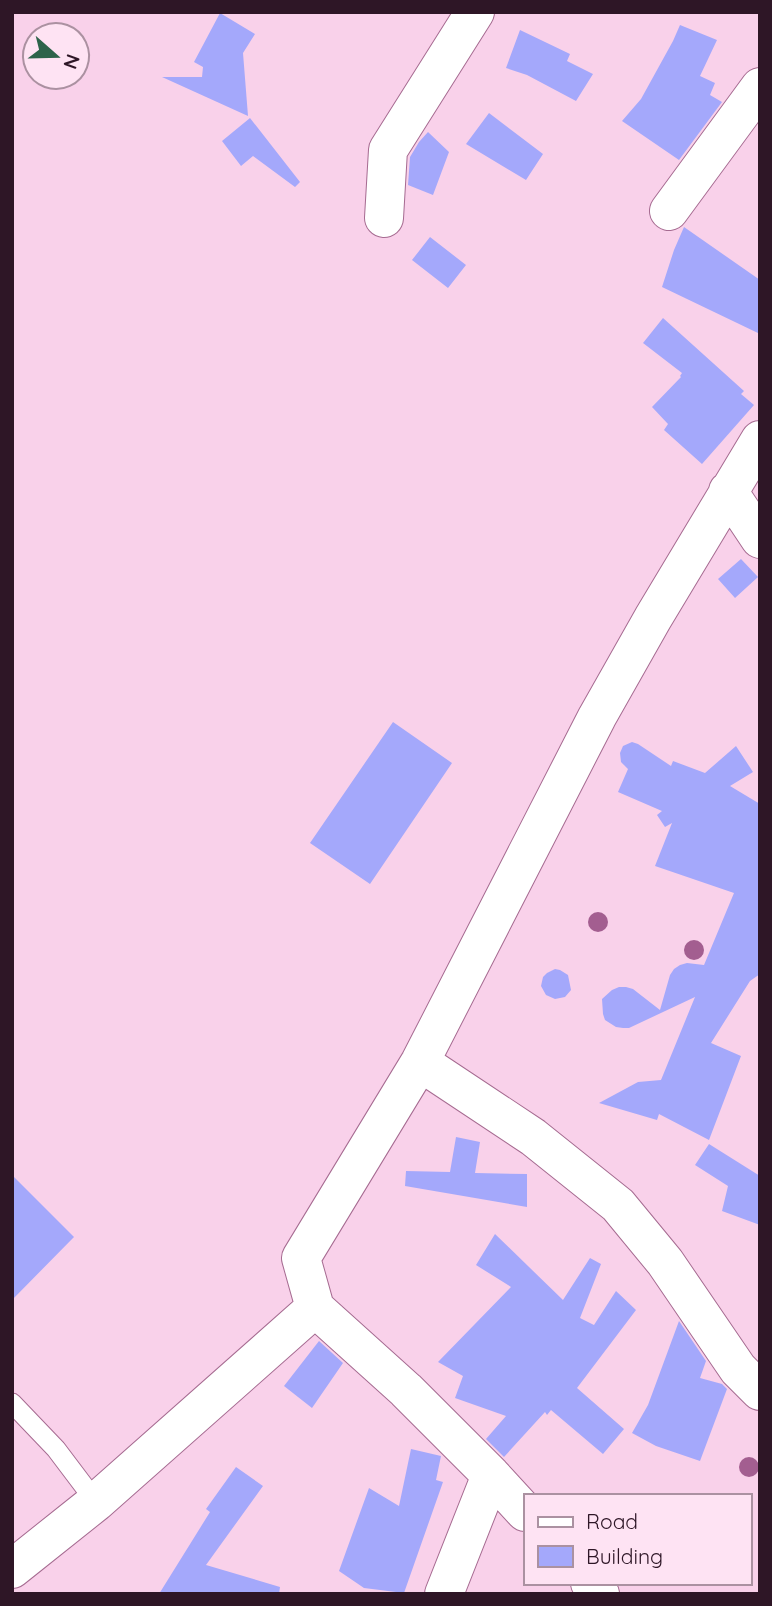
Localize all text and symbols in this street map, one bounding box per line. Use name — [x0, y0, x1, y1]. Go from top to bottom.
north arrow — [21, 21, 91, 91]
text: N — [58, 51, 86, 72]
legend — [524, 1494, 751, 1585]
text: Road — [586, 1508, 638, 1534]
text: Building — [586, 1543, 663, 1569]

